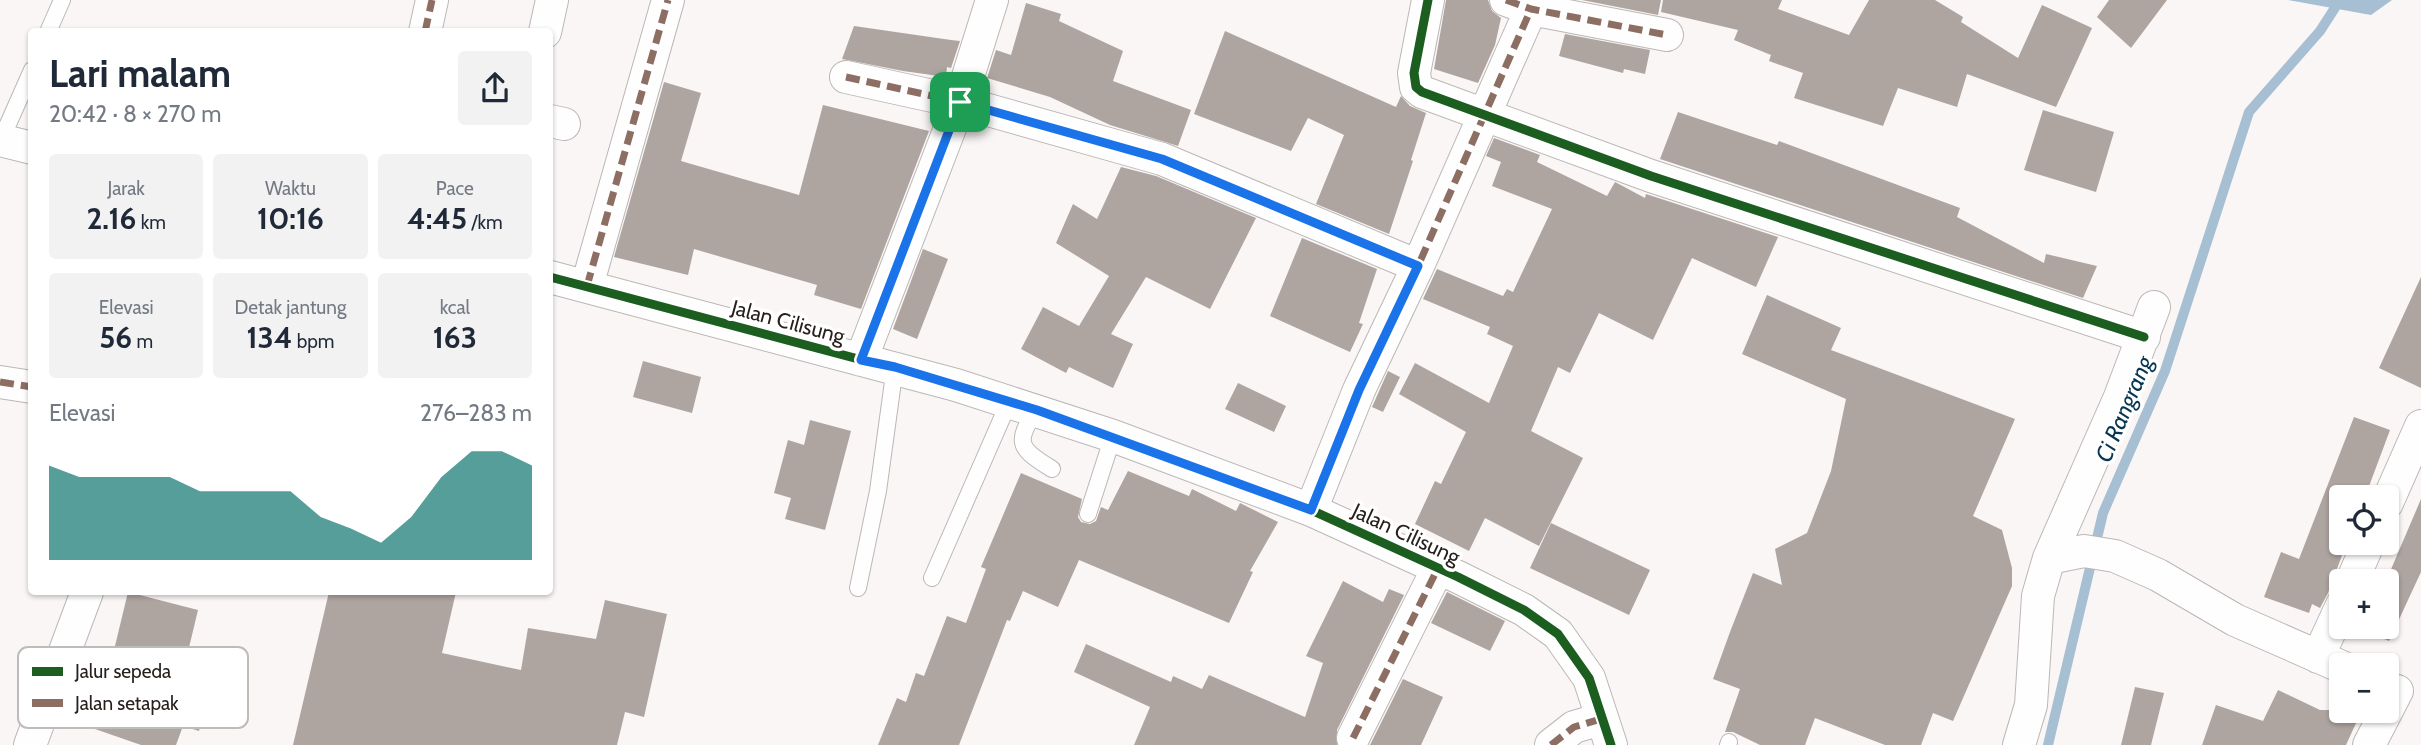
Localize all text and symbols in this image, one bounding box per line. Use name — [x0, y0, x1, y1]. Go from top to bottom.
text: Lari malam — [49, 50, 231, 97]
button: share — [458, 51, 532, 125]
pin — [930, 72, 990, 132]
icon: arrive — [941, 83, 979, 121]
text: 20:42 · 8 × 270 m — [49, 100, 222, 128]
text: Jarak — [108, 177, 145, 200]
text: Waktu — [265, 177, 316, 200]
text: Pace — [436, 177, 474, 200]
text: 2.16 — [86, 200, 136, 237]
text: 10:16 — [257, 200, 324, 237]
text: 4:45 — [407, 200, 467, 237]
text: km — [136, 211, 166, 234]
text: /km — [467, 211, 503, 234]
street label: Jalan Cilisung — [728, 294, 848, 349]
text: Elevasi — [99, 296, 154, 319]
text: Detak jantung — [235, 296, 346, 319]
text: kcal — [440, 296, 470, 319]
text: 56 — [99, 319, 132, 356]
text: 134 — [247, 319, 292, 356]
text: 163 — [433, 319, 477, 356]
text: m — [132, 330, 153, 353]
text: bpm — [292, 330, 334, 353]
water label: Ci Rangrang — [2089, 350, 2159, 466]
text: Elevasi — [49, 399, 115, 427]
text: 276–283 m — [420, 399, 532, 427]
map controls — [2329, 485, 2399, 723]
button: locate — [2329, 485, 2399, 555]
street label: Jalan Cilisung — [1347, 497, 1465, 570]
button: + — [2329, 569, 2399, 639]
legend — [18, 647, 248, 728]
button: − — [2329, 653, 2399, 723]
text: Jalur sepeda — [74, 660, 171, 683]
text: Jalan setapak — [74, 692, 179, 715]

